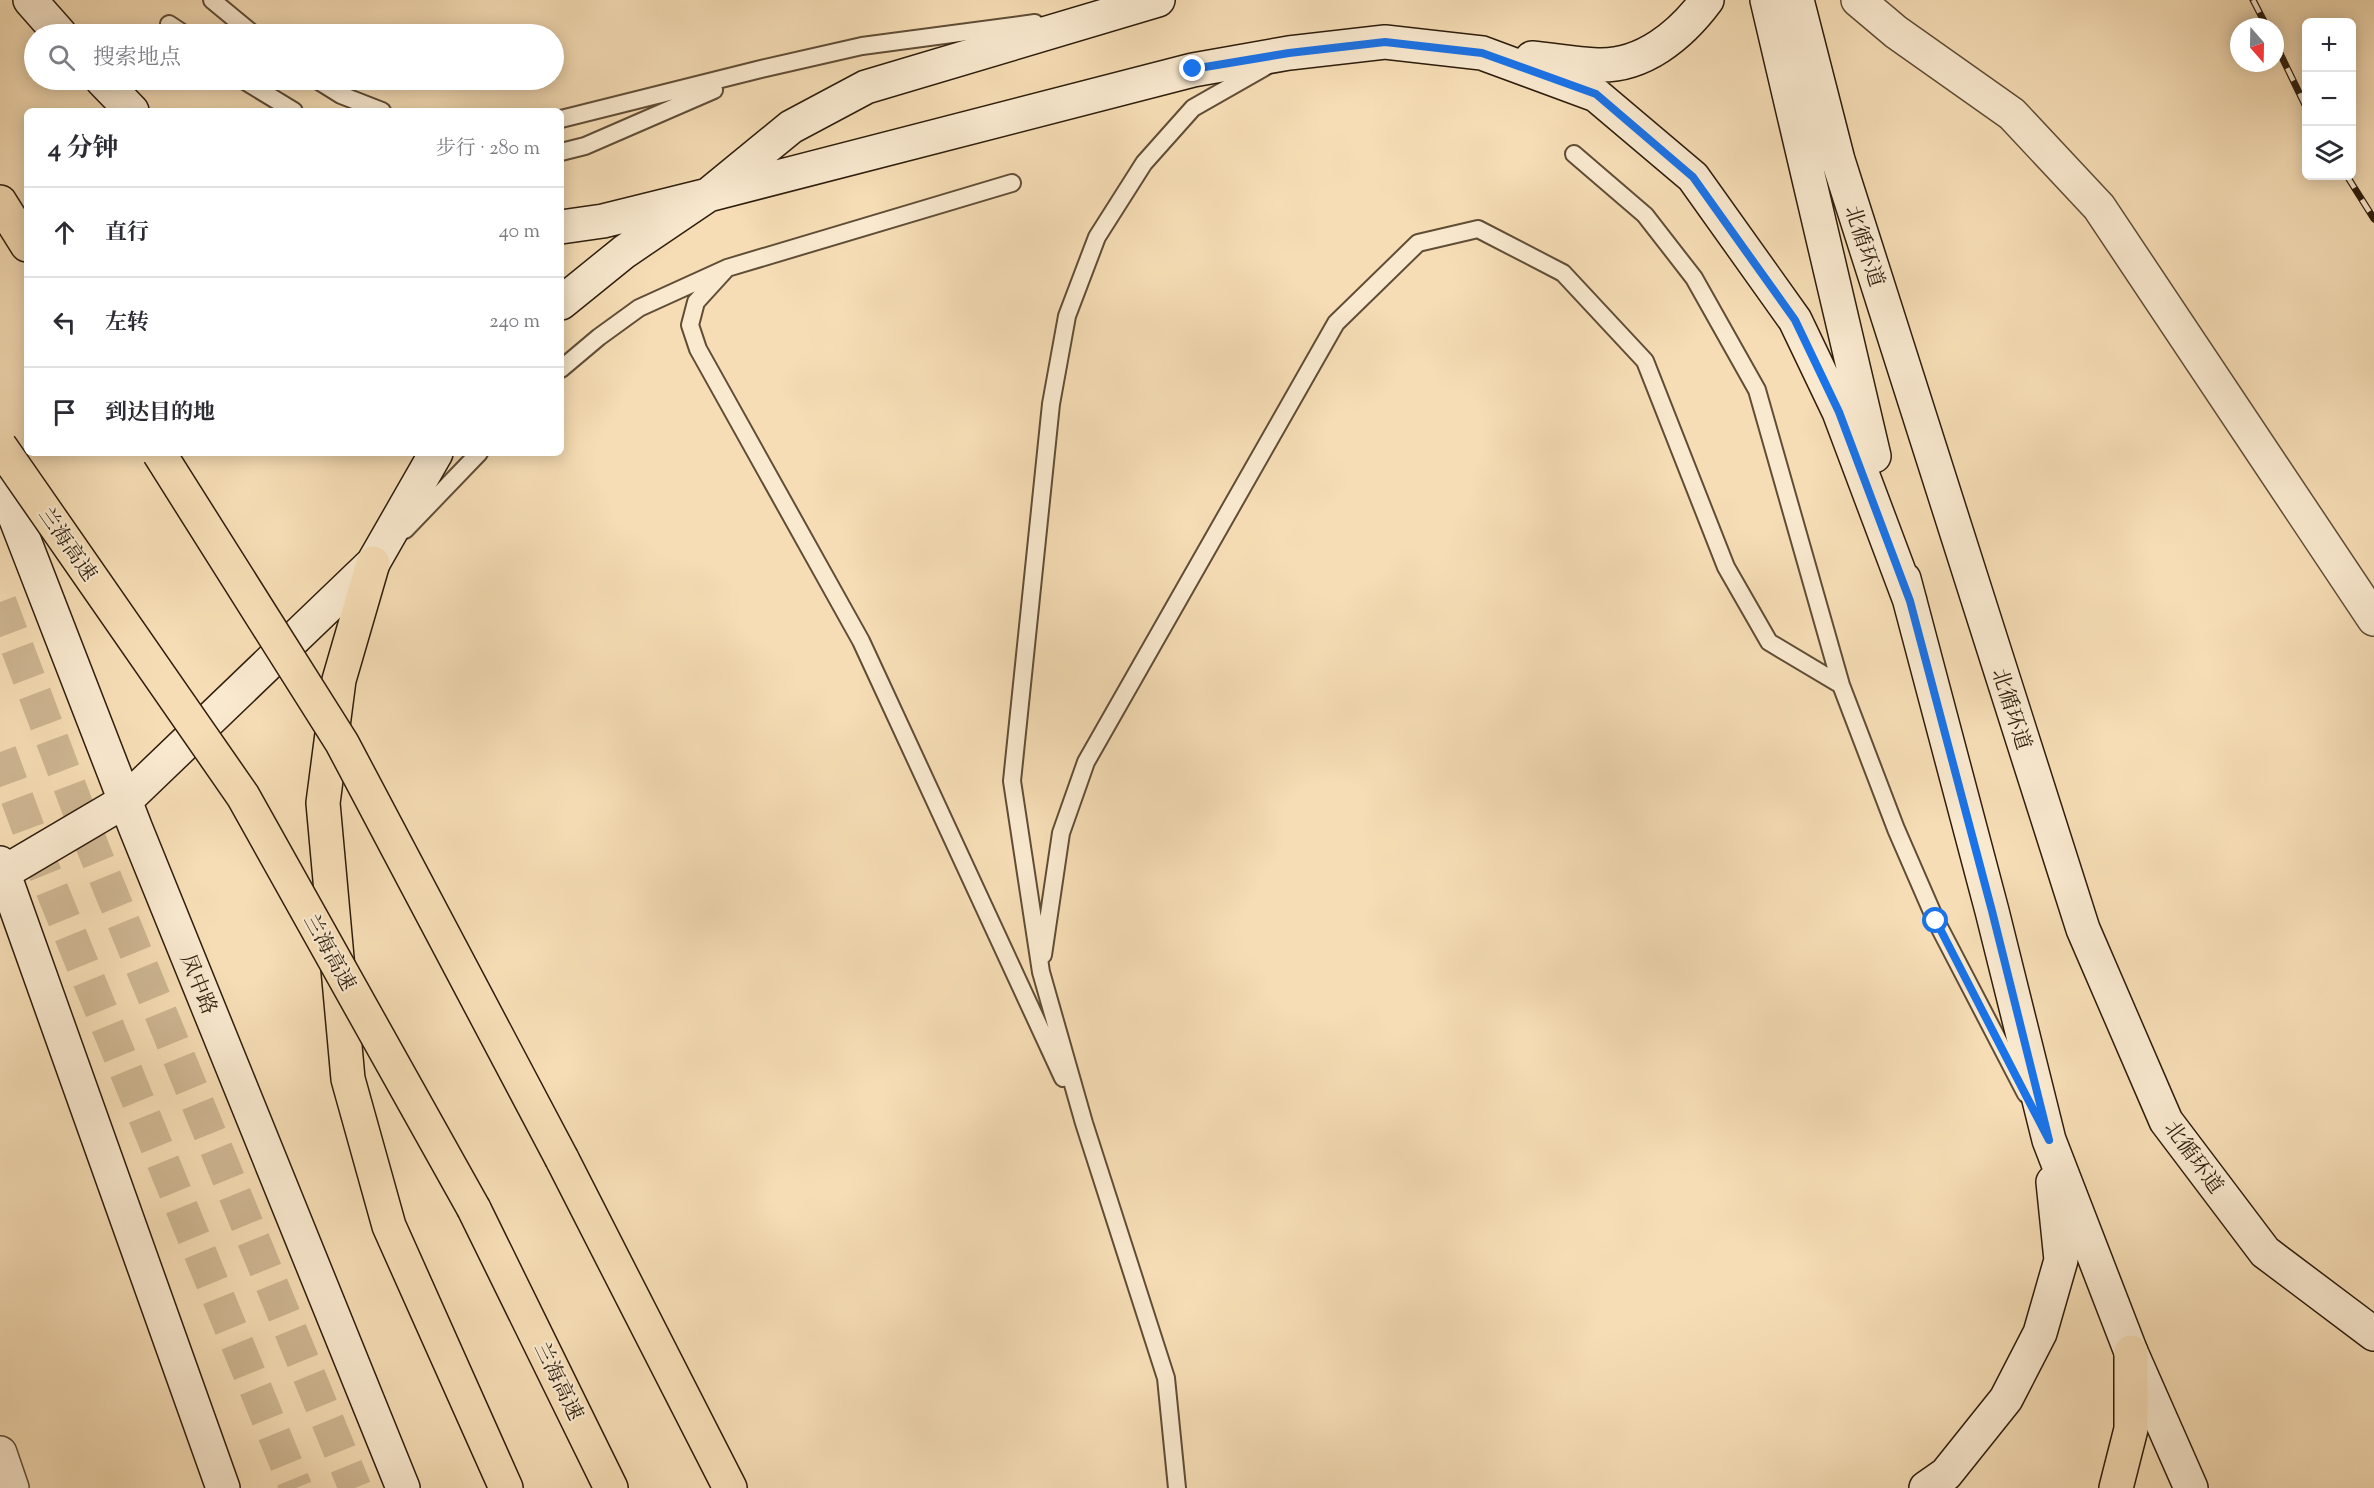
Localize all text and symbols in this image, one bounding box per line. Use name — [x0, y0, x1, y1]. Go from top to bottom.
north arrow — [2230, 18, 2284, 72]
map controls — [2302, 18, 2356, 180]
button: + — [2302, 18, 2356, 72]
search box — [24, 24, 564, 90]
icon: search — [45, 41, 78, 74]
text: 搜索地点 — [93, 43, 181, 75]
route end — [1179, 55, 1205, 81]
button: − — [2302, 72, 2356, 126]
button: layers — [2302, 126, 2356, 180]
text: 4 分钟 — [48, 131, 119, 168]
text: 步行 · 280 m — [436, 135, 540, 164]
street label: 北循环道 — [1836, 202, 1890, 291]
icon: ahead — [48, 216, 81, 249]
text: 直行 — [105, 218, 149, 250]
text: 40 m — [499, 218, 540, 247]
icon: left — [48, 306, 81, 339]
text: 左转 — [105, 308, 149, 340]
text: 240 m — [489, 308, 540, 337]
icon: arrive — [48, 396, 81, 429]
text: 到达目的地 — [105, 398, 215, 430]
street label: 兰海高速 — [30, 502, 103, 588]
street label: 北循环道 — [1983, 665, 2037, 754]
route start — [1922, 907, 1948, 933]
street label: 兰海高速 — [295, 909, 362, 997]
street label: 凤中路 — [171, 950, 223, 1020]
street label: 北循环道 — [2156, 1115, 2229, 1201]
street label: 兰海高速 — [525, 1338, 589, 1426]

